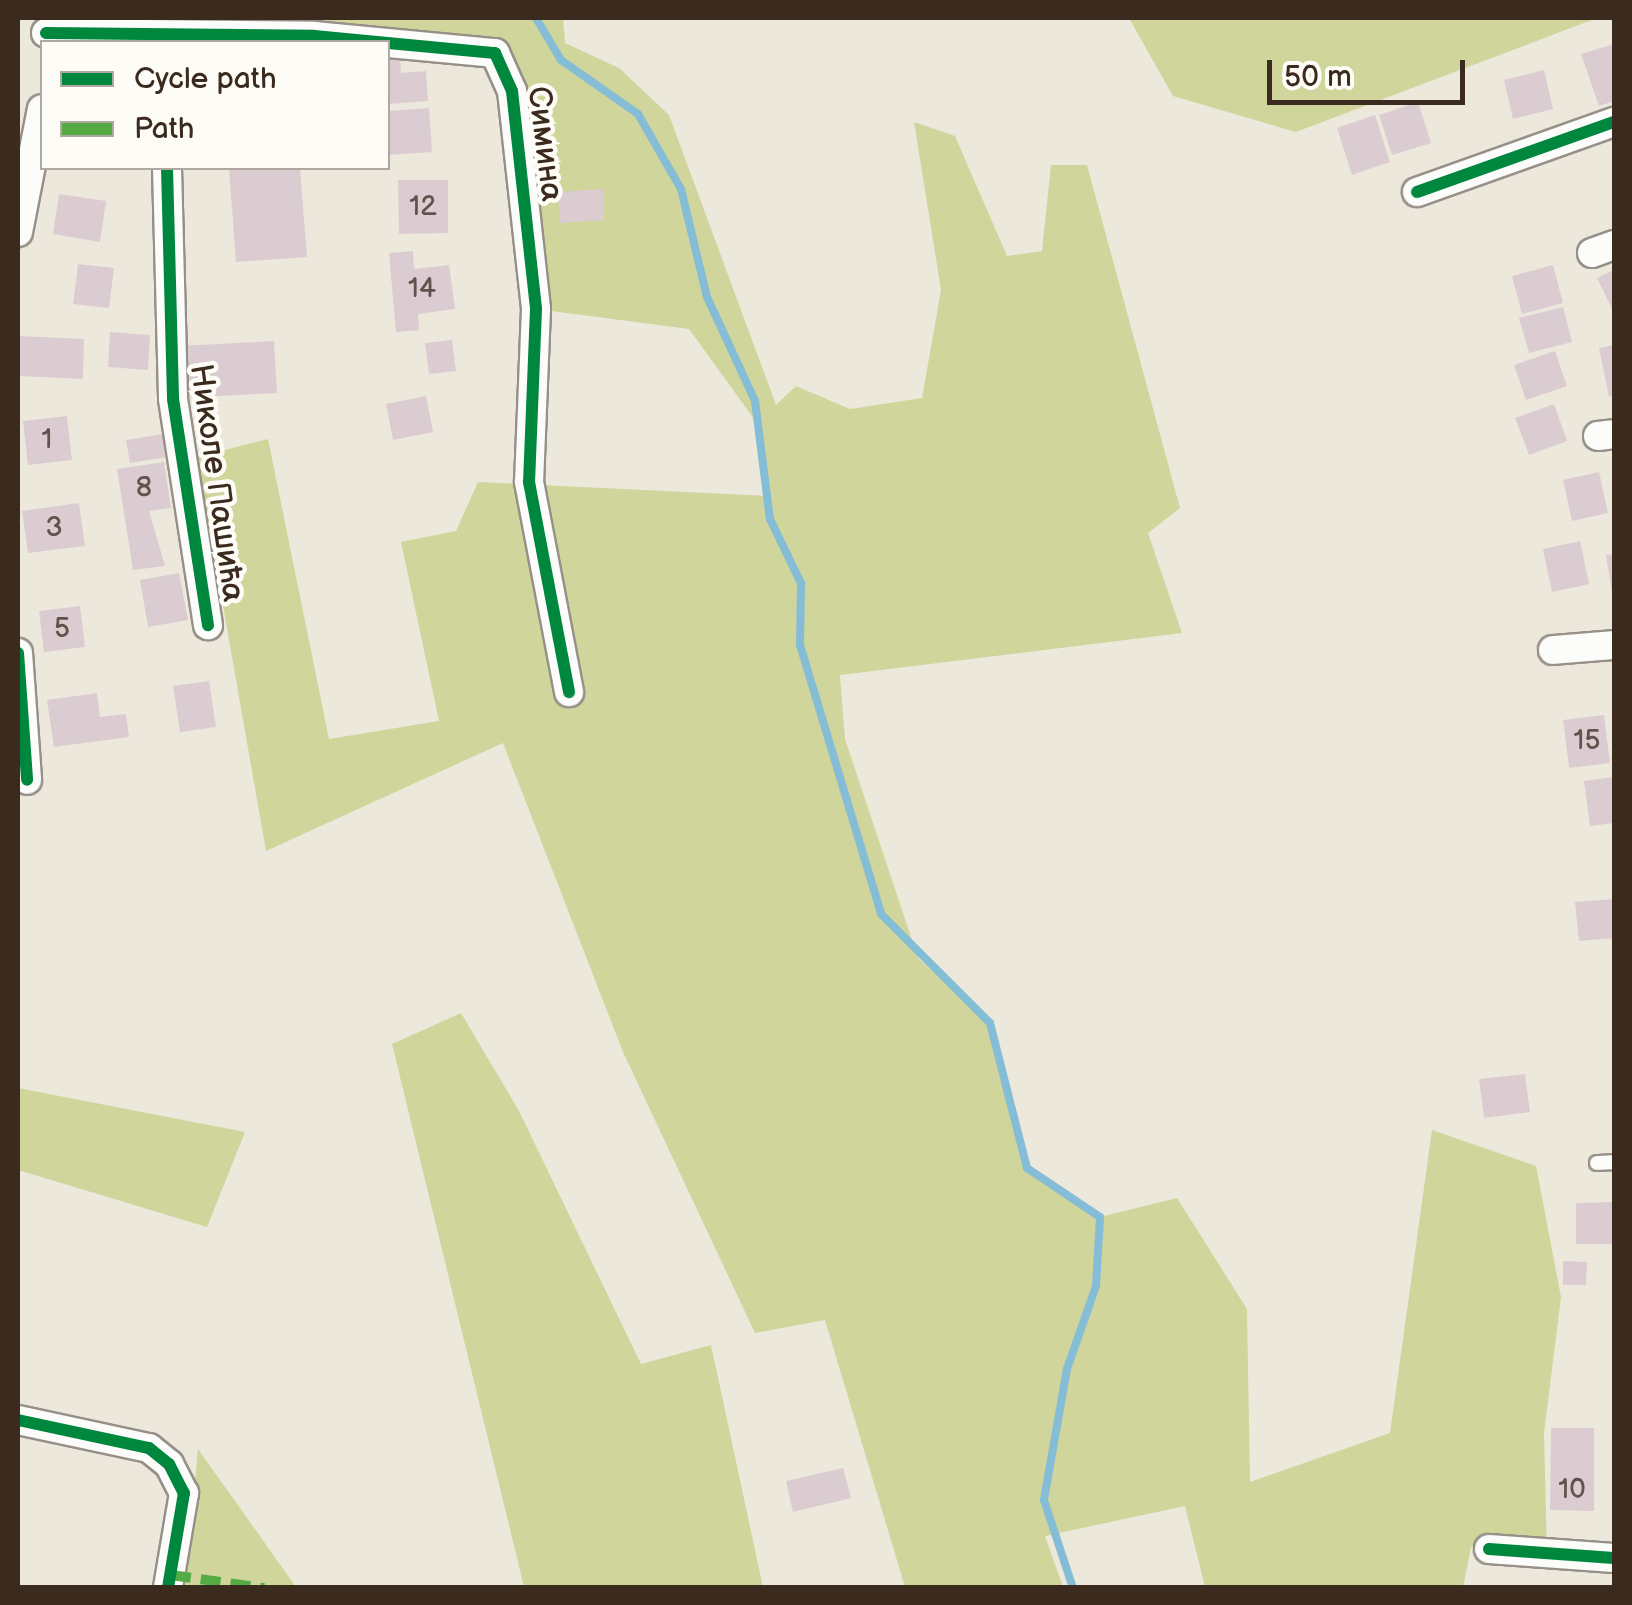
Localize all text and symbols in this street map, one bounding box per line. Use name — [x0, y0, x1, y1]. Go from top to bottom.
legend — [40, 40, 390, 170]
scale bar — [1272, 40, 1470, 102]
text: 50 m — [1284, 59, 1352, 95]
text: Cycle path — [134, 61, 277, 97]
street label: Симина — [518, 84, 570, 204]
text: Path — [134, 111, 194, 147]
house number: 12 — [409, 190, 437, 224]
house number: 14 — [408, 272, 436, 306]
street label: Николе Пашића — [180, 362, 252, 604]
house number: 1 — [42, 423, 52, 457]
house number: 8 — [136, 471, 152, 505]
house number: 3 — [45, 511, 63, 545]
house number: 5 — [54, 612, 70, 646]
house number: 15 — [1574, 724, 1600, 758]
house number: 10 — [1558, 1473, 1586, 1507]

